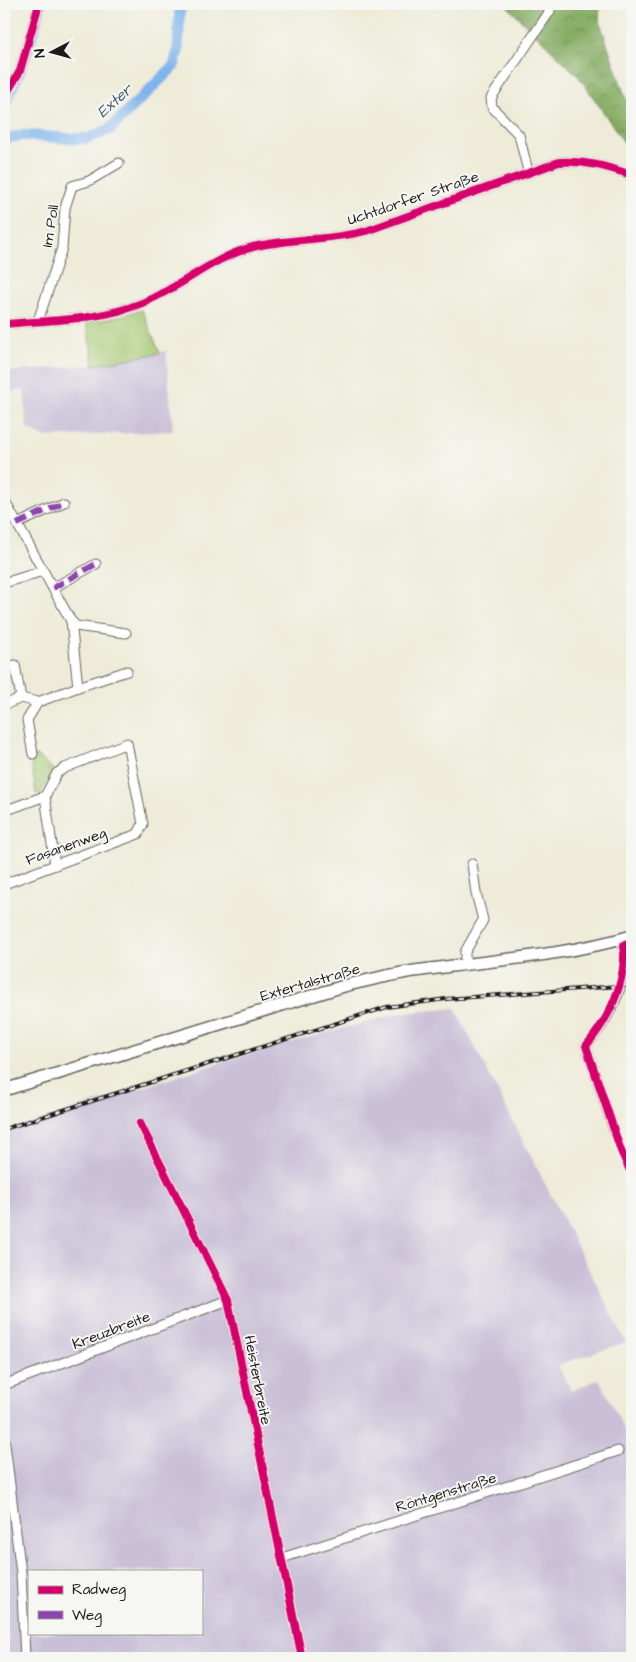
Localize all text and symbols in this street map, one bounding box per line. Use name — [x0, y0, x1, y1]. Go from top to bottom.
north arrow — [28, 28, 78, 78]
text: N — [30, 48, 50, 59]
water label: Exter — [92, 77, 139, 123]
street label: Uchtdorfer Straße — [345, 166, 482, 231]
street label: Im Poll — [37, 203, 64, 249]
street label: Fasanenweg — [23, 822, 110, 872]
street label: Extertalstraße — [258, 958, 362, 1007]
street label: Kreuzbreite — [69, 1306, 153, 1355]
street label: Heisterbreite — [239, 1334, 276, 1427]
street label: Röntgenstraße — [393, 1467, 499, 1519]
legend — [28, 1570, 202, 1634]
text: Radweg — [72, 1579, 126, 1601]
text: Weg — [72, 1605, 102, 1627]

